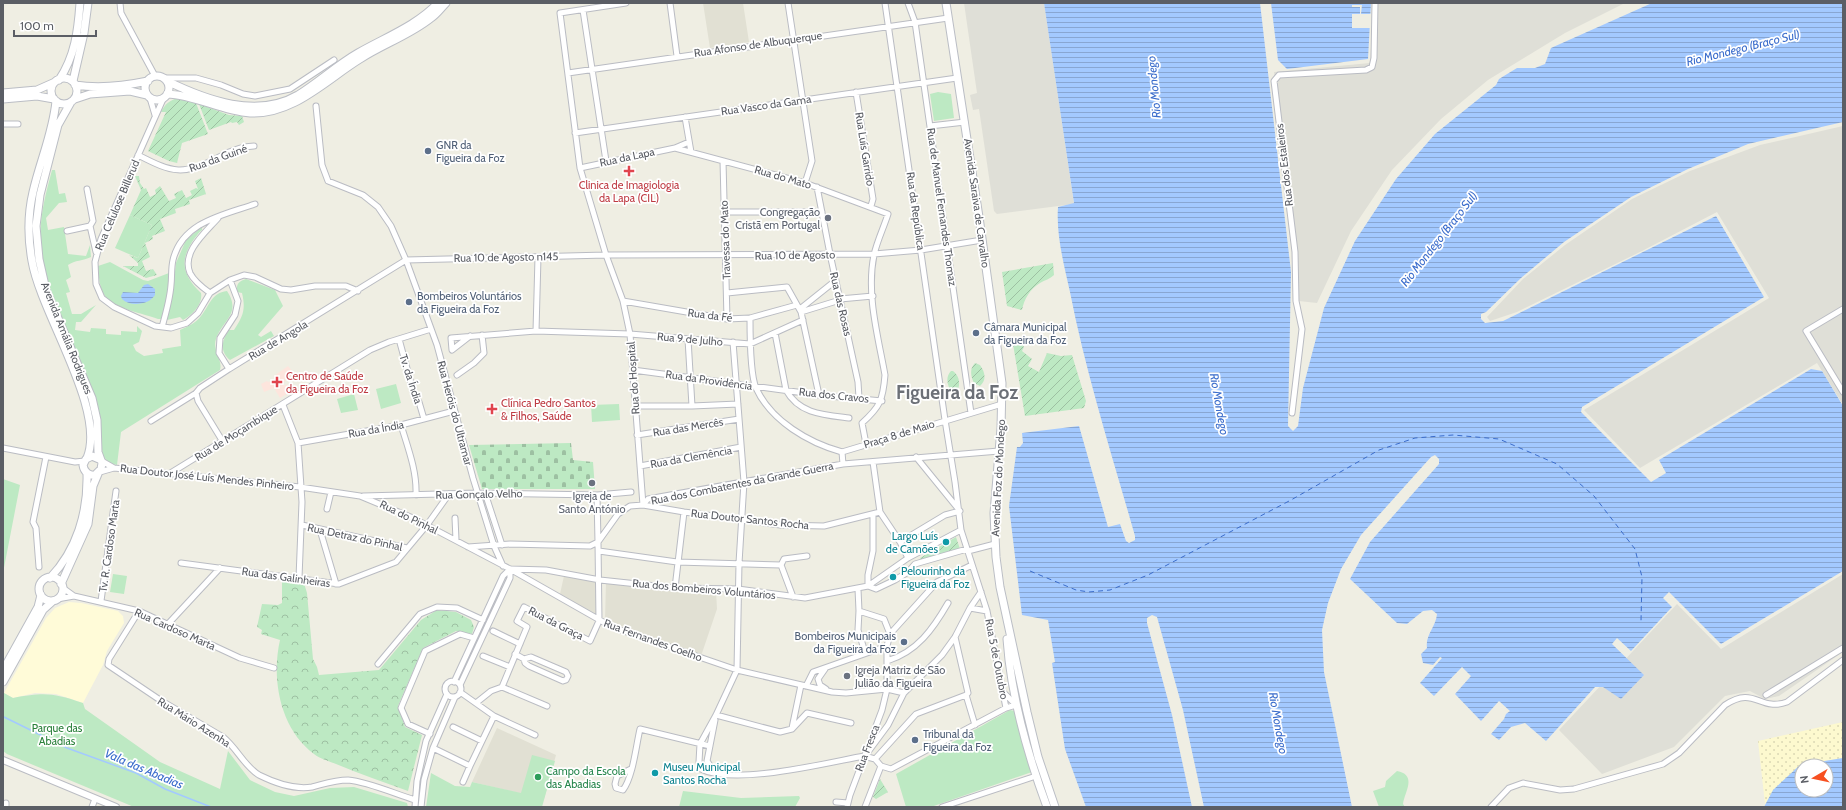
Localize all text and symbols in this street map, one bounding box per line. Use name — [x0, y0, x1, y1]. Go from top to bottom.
scale bar — [14, 12, 96, 38]
text: 100 m — [20, 18, 54, 33]
water label: Rio Mondego (Braço Sul) — [1685, 26, 1801, 69]
street label: Rua Afonso de Albuquerque — [693, 28, 823, 60]
water label: Rio Mondego — [1143, 55, 1164, 119]
street label: Rua Vasco da Gama — [720, 92, 813, 118]
street label: Rua Luís Garrido — [852, 111, 878, 187]
street label: Rua dos Estaleiros — [1272, 122, 1296, 207]
street label: Rua de Manuel Fernandes Thomaz — [924, 127, 960, 287]
street label: Avenida Saraiva de Carvalho — [961, 137, 993, 269]
place label: GNR da Figueira da Foz — [436, 138, 505, 165]
street label: Rua da Guiné — [187, 141, 249, 175]
street label: Rua da Lapa — [598, 144, 657, 170]
marker: GNR da Figueira da Foz — [423, 146, 433, 156]
street label: Rua Celulose Billerud — [92, 158, 142, 252]
street label: Rua do Mato — [753, 162, 813, 192]
marker: Clinica de Imagiologia da Lapa (CIL) — [623, 165, 635, 177]
street label: Rua da República — [904, 171, 929, 252]
place label: Clinica de Imagiologia da Lapa (CIL) — [579, 178, 680, 205]
water label: Rio Mondego (Braço Sul) — [1397, 188, 1480, 289]
street label: Travessa do Mato — [717, 200, 733, 280]
place label: Congregação Cristã em Portugal — [735, 205, 820, 232]
marker: Congregação Cristã em Portugal — [823, 213, 833, 223]
street label: Rua 10 de Agosto — [755, 247, 835, 263]
street label: Rua 10 de Agosto n145 — [454, 249, 559, 265]
street label: Rua das Rosas — [827, 271, 855, 338]
street label: Avenida Amália Rodrigues — [38, 280, 96, 397]
place label: Bombeiros Voluntários da Figueira da Foz — [417, 289, 522, 316]
marker: Bombeiros Voluntários da Figueira da Foz — [404, 297, 414, 307]
street label: Rua da Fé — [687, 305, 733, 325]
street label: Rua de Angola — [246, 316, 311, 363]
place label: Câmara Municipal da Figueira da Foz — [984, 320, 1067, 347]
marker: Câmara Municipal da Figueira da Foz — [971, 328, 981, 338]
street label: Rua 9 de Julho — [657, 329, 723, 349]
street label: Rua do Hospital — [623, 341, 643, 415]
street label: Tv. da Índia — [396, 352, 426, 406]
street label: Rua Heróis do Ultramar — [434, 359, 476, 467]
street label: Rua da Providência — [665, 367, 754, 393]
place label: Centro de Saúde da Figueira da Foz — [286, 369, 368, 396]
water label: Rio Mondego — [1207, 372, 1232, 436]
marker: Centro de Saúde da Figueira da Foz — [271, 376, 283, 388]
district label: Figueira da Foz — [896, 381, 1018, 404]
street label: Rua dos Cravos — [798, 384, 870, 406]
place label: Clínica Pedro Santos & Filhos, Saúde — [501, 396, 596, 423]
street label: Rua de Moçambique — [192, 402, 280, 464]
marker: Clínica Pedro Santos & Filhos, Saúde — [486, 403, 498, 415]
street label: Rua das Mercês — [652, 414, 725, 439]
street label: Rua da Índia — [347, 417, 406, 441]
street label: Praça 8 de Maio — [862, 417, 936, 451]
street label: Avenida Foz do Mondego — [988, 419, 1008, 537]
street label: Rua da Clemência — [649, 443, 734, 471]
street label: Rua dos Combatentes da Grande Guerra — [650, 458, 835, 508]
street label: Rua Doutor José Luís Mendes Pinheiro — [119, 461, 295, 493]
marker: Igreja de Santo António — [587, 478, 597, 488]
street label: Rua Gonçalo Velho — [435, 486, 523, 502]
place label: Igreja de Santo António — [558, 489, 626, 516]
street label: Rua do Pinhal — [378, 497, 441, 537]
street label: Tv. R. Cardoso Marta — [96, 498, 123, 593]
street label: Rua Doutor Santos Rocha — [690, 506, 810, 532]
street label: Rua Detraz do Pinhal — [306, 520, 404, 554]
place label: Largo Luís de Camões — [886, 529, 938, 556]
marker: Largo Luís de Camões — [941, 537, 951, 547]
street label: Rua das Galinheiras — [241, 564, 332, 590]
place label: Pelourinho da Figueira da Foz — [901, 564, 970, 591]
marker: Pelourinho da Figueira da Foz — [888, 572, 898, 582]
street label: Rua dos Bombeiros Voluntários — [632, 576, 777, 602]
street label: Rua da Graça — [526, 603, 587, 643]
street label: Rua Cardoso Marta — [132, 605, 218, 653]
street label: Rua Fernandes Coelho — [602, 616, 704, 664]
street label: Rua 5 de Outubro — [982, 618, 1012, 700]
place label: Bombeiros Municipais da Figueira da Foz — [795, 629, 896, 656]
marker: Bombeiros Municipais da Figueira da Foz — [899, 637, 909, 647]
place label: Igreja Matriz de São Julião da Figueira — [854, 663, 945, 690]
marker: Igreja Matriz de São Julião da Figueira — [842, 671, 852, 681]
water label: Rio Mondego — [1266, 691, 1291, 755]
street label: Rua Mário Azenha — [155, 694, 234, 750]
park label: Parque das Abadias — [32, 721, 83, 748]
street label: Rua Fresca — [852, 722, 883, 773]
place label: Tribunal da Figueira da Foz — [923, 727, 992, 754]
marker: Tribunal da Figueira da Foz — [910, 735, 920, 745]
water label: Vala das Abadias — [103, 745, 186, 792]
north arrow — [1794, 758, 1834, 798]
place label: Museu Municipal Santos Rocha — [663, 760, 741, 787]
place label: Campo da Escola das Abadias — [546, 764, 626, 791]
marker: Museu Municipal Santos Rocha — [650, 768, 660, 778]
marker: Campo da Escola das Abadias — [533, 772, 543, 782]
text: N — [1797, 775, 1812, 785]

